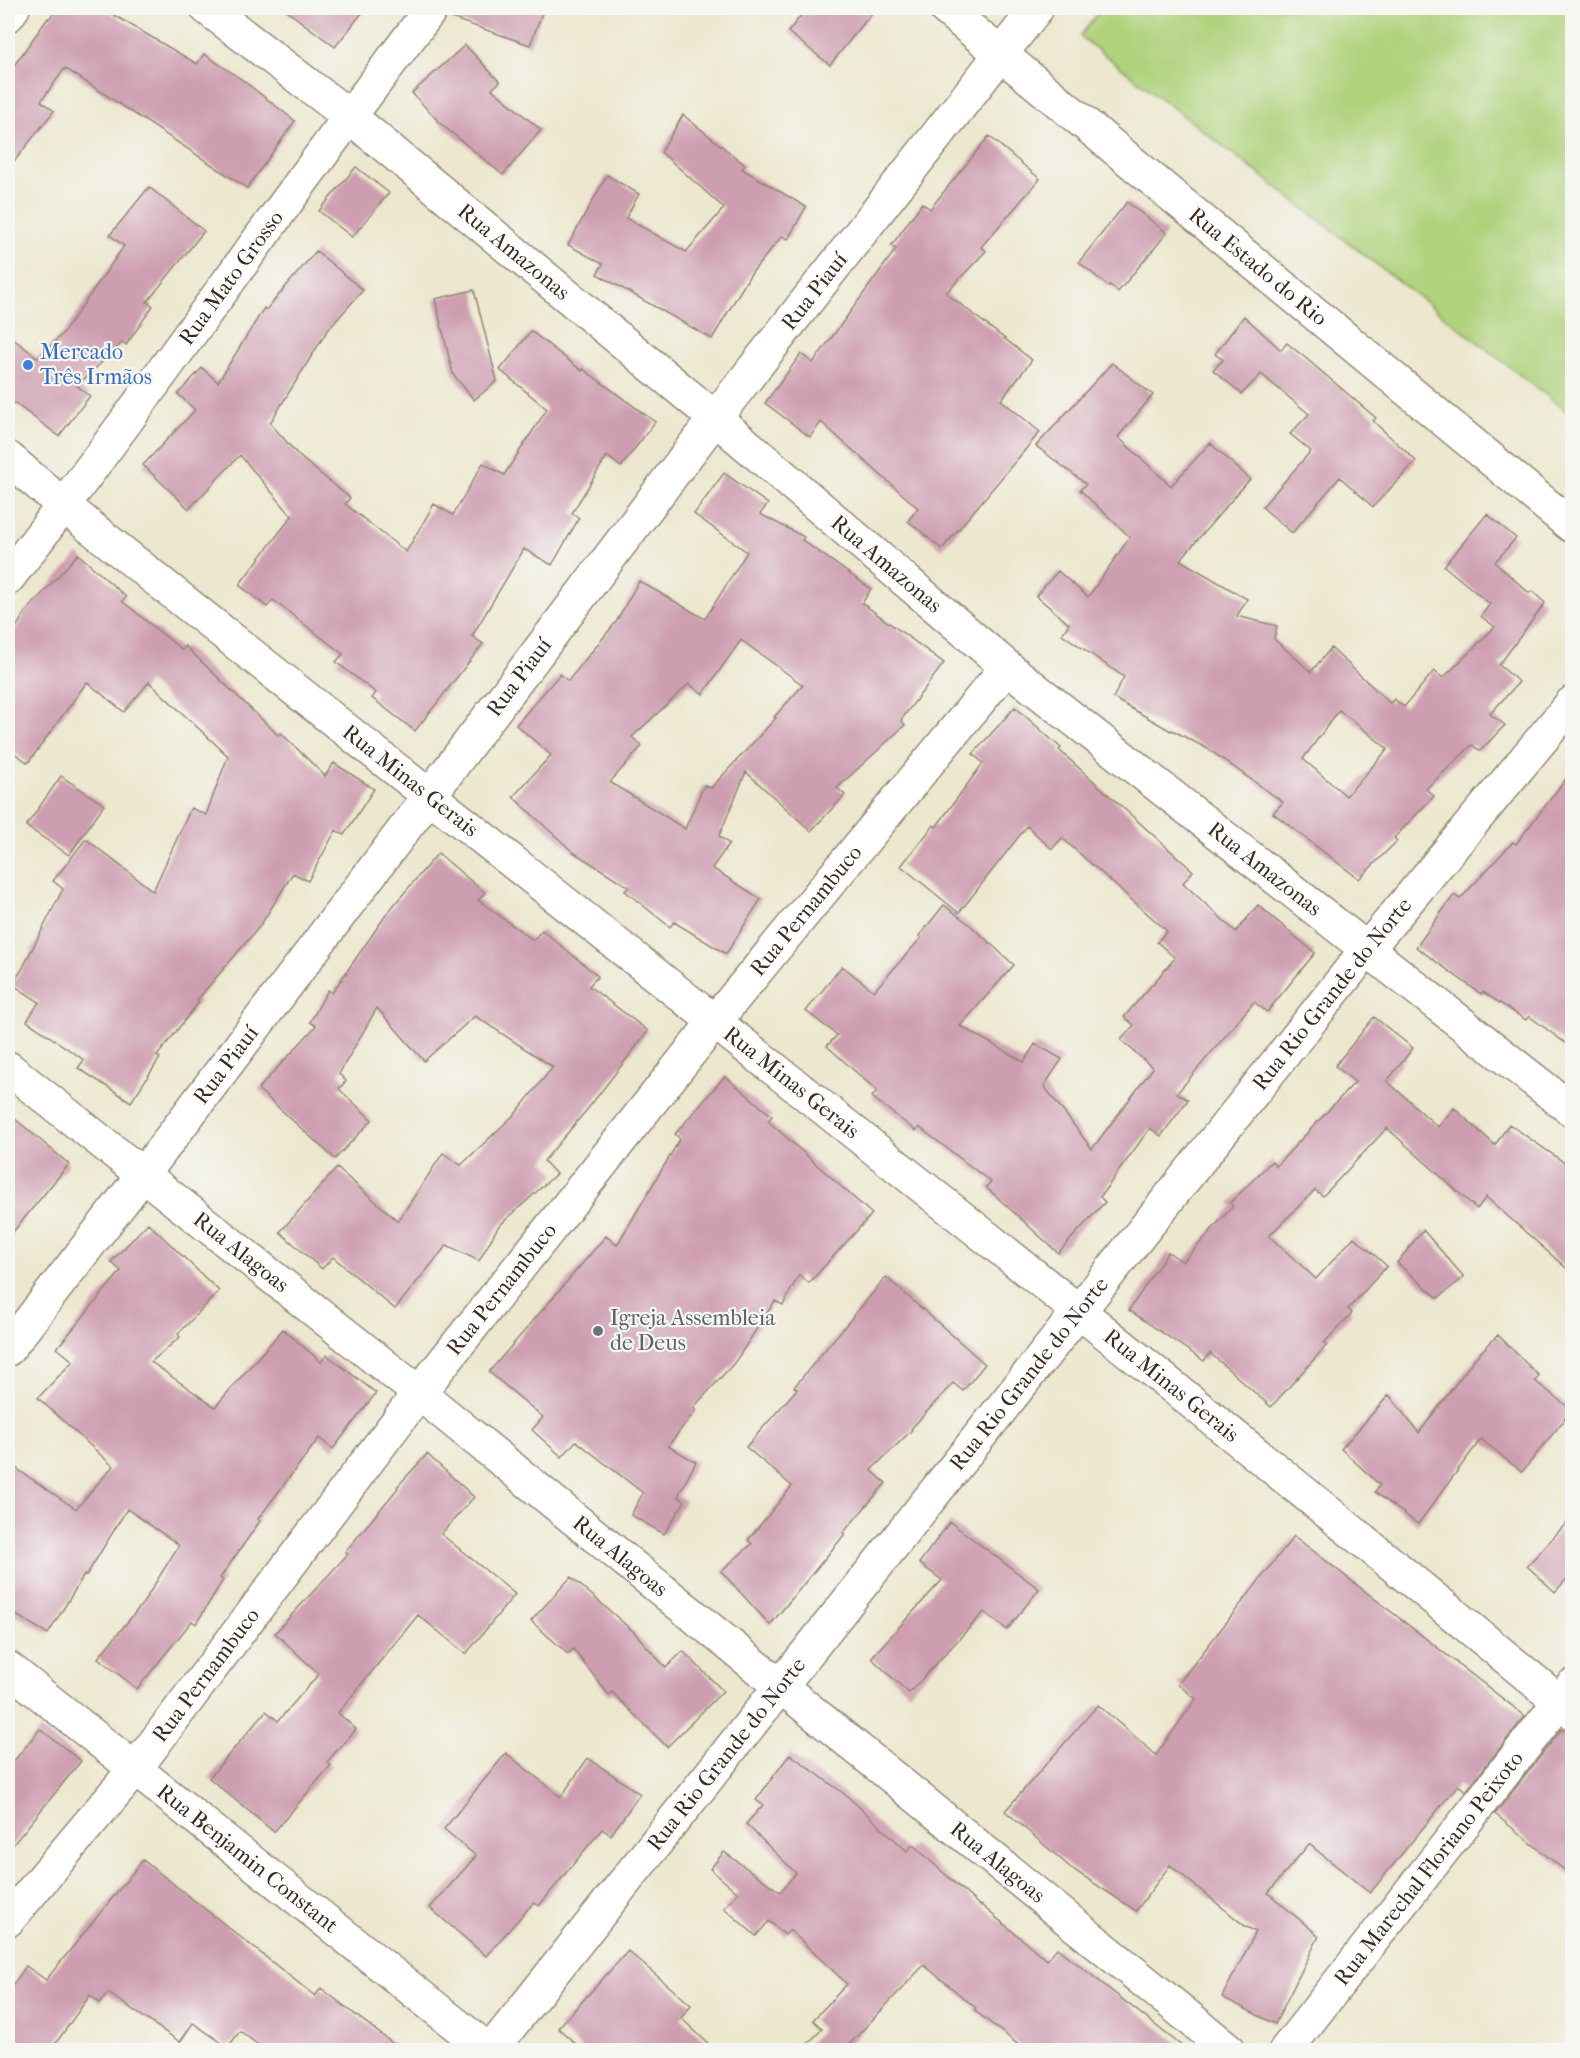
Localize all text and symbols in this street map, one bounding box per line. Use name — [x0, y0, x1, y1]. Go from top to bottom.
street label: Rua Amazonas — [452, 198, 575, 306]
street label: Rua Estado do Rio — [1183, 202, 1333, 331]
street label: Rua Mato Grosso — [173, 205, 289, 350]
street label: Rua Piauí — [776, 247, 853, 336]
place label: Mercado Três Irmãos — [40, 339, 152, 390]
marker: Mercado Três Irmãos — [21, 358, 35, 372]
street label: Rua Amazonas — [825, 510, 947, 619]
street label: Rua Piauí — [481, 632, 557, 722]
street label: Rua Minas Gerais — [337, 719, 484, 843]
street label: Rua Amazonas — [1202, 816, 1327, 922]
street label: Rua Pernambuco — [745, 840, 868, 981]
street label: Rua Rio Grande do Norte — [1247, 892, 1417, 1096]
street label: Rua Piauí — [188, 1020, 264, 1109]
street label: Rua Minas Gerais — [718, 1021, 865, 1144]
street label: Rua Alagoas — [188, 1206, 294, 1298]
street label: Rua Pernambuco — [441, 1218, 562, 1361]
street label: Rua Rio Grande do Norte — [944, 1272, 1114, 1476]
place label: Igreja Assembleia de Deus — [610, 1305, 776, 1356]
marker: Igreja Assembleia de Deus — [591, 1324, 605, 1338]
street label: Rua Minas Gerais — [1098, 1324, 1244, 1448]
street label: Rua Alagoas — [567, 1510, 673, 1602]
street label: Rua Pernambuco — [147, 1603, 265, 1747]
street label: Rua Rio Grande do Norte — [641, 1652, 811, 1856]
street label: Rua Marechal Floriano Peixoto — [1329, 1746, 1529, 1991]
street label: Rua Benjamin Constant — [152, 1779, 343, 1939]
street label: Rua Alagoas — [945, 1816, 1050, 1909]

